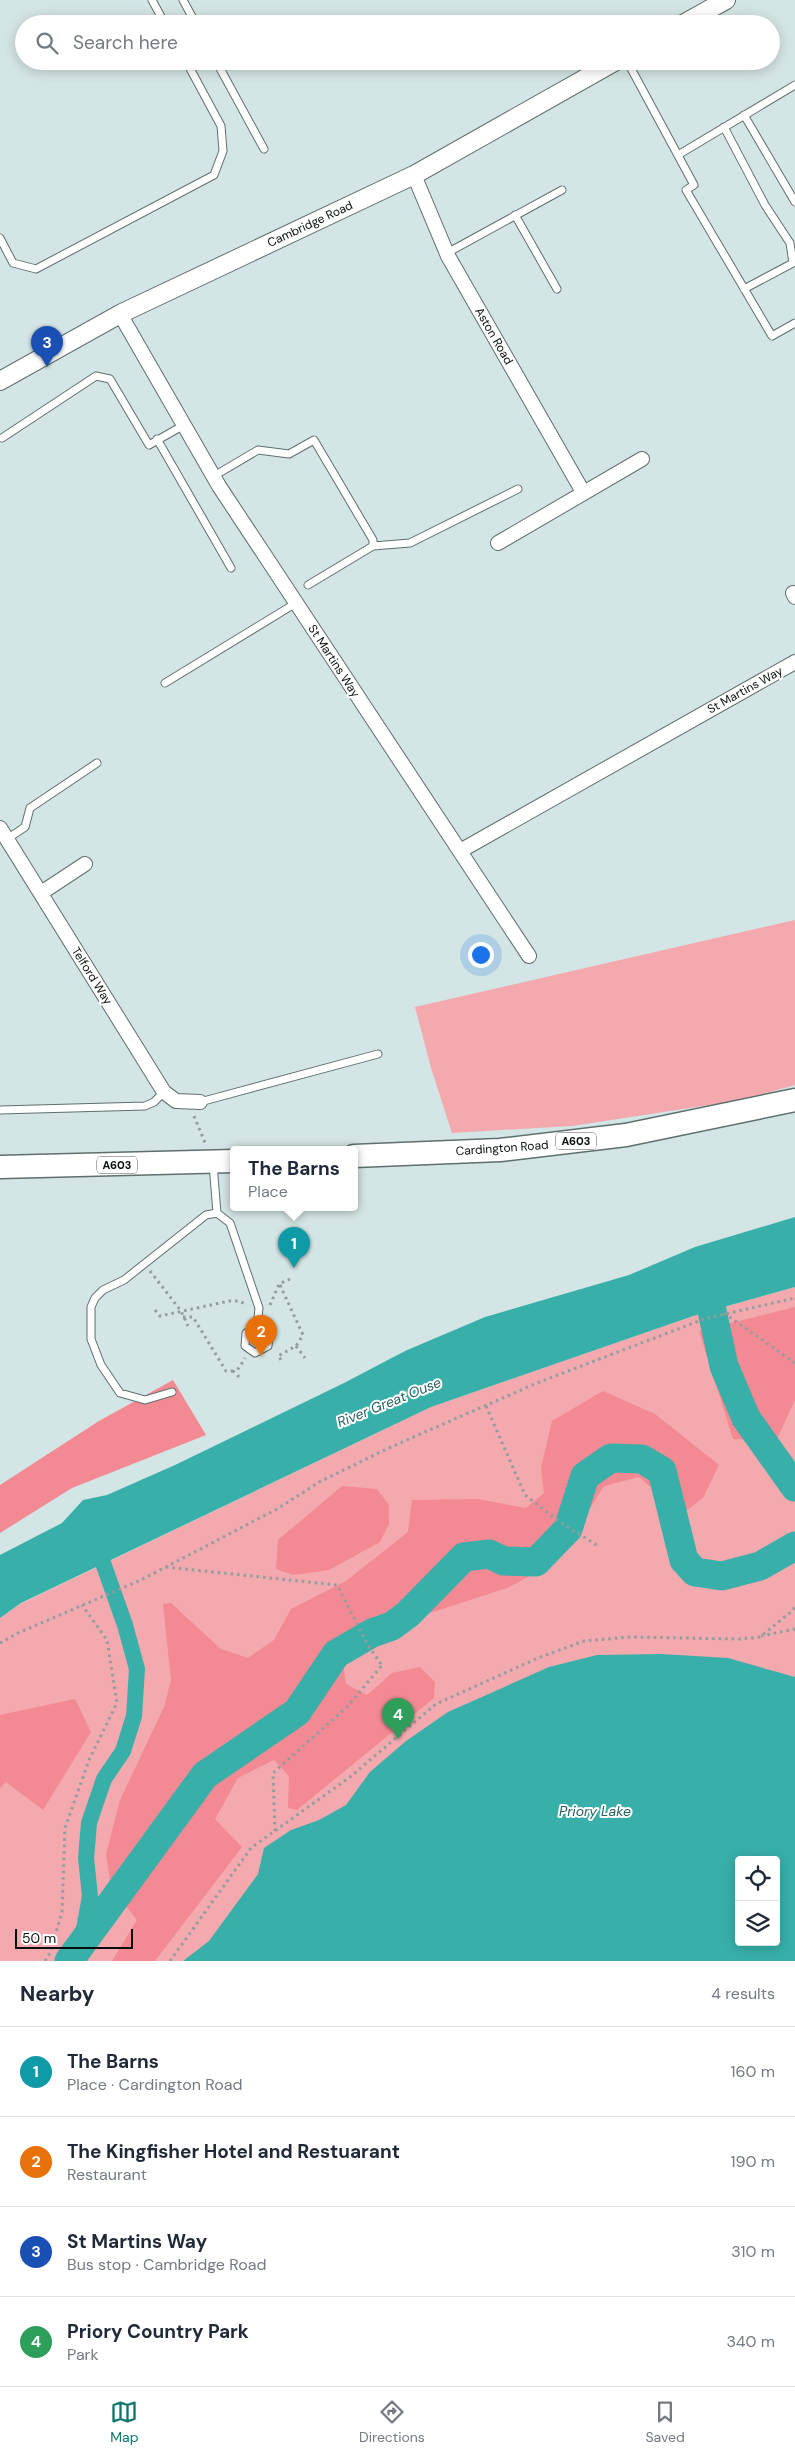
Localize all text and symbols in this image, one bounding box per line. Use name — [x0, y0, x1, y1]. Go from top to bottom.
search box — [15, 15, 780, 70]
icon: search — [33, 29, 61, 57]
text: Search here — [73, 30, 178, 55]
street label: Cambridge Road — [265, 197, 355, 251]
street label: Aston Road — [471, 305, 517, 367]
pin: 3 — [31, 326, 63, 367]
street label: St Martins Way — [305, 622, 364, 701]
street label: St Martins Way — [705, 663, 786, 717]
your location — [468, 942, 494, 968]
street label: Telford Way — [68, 944, 116, 1008]
road number: A603 — [556, 1132, 596, 1150]
street label: Cardington Road — [455, 1137, 549, 1159]
popup — [230, 1146, 358, 1211]
road number: A603 — [97, 1156, 137, 1174]
text: The Barns — [248, 1156, 340, 1181]
text: Place — [248, 1181, 288, 1202]
pin: 1 — [278, 1227, 310, 1268]
pin: 2 — [245, 1315, 277, 1356]
water label: River Great Ouse — [334, 1373, 444, 1431]
pin: 4 — [382, 1698, 414, 1739]
water label: Priory Lake — [559, 1802, 631, 1820]
map controls — [735, 1856, 780, 1946]
button: locate — [735, 1856, 780, 1901]
button: layers — [735, 1901, 780, 1946]
scale bar — [15, 1926, 132, 1949]
text: 50 m — [22, 1929, 56, 1947]
text: Nearby — [20, 1980, 94, 2008]
text: 4 results — [711, 1983, 775, 2004]
text: The Barns — [67, 2049, 159, 2074]
text: 1 — [33, 2061, 39, 2082]
text: 160 m — [731, 2061, 775, 2082]
text: Place · Cardington Road — [67, 2074, 242, 2095]
text: The Kingfisher Hotel and Restuarant — [67, 2139, 400, 2164]
text: 2 — [31, 2151, 41, 2172]
text: 190 m — [731, 2151, 775, 2172]
text: Restaurant — [67, 2164, 147, 2185]
text: St Martins Way — [67, 2229, 207, 2254]
text: 3 — [31, 2241, 41, 2262]
text: 310 m — [731, 2241, 775, 2262]
text: Bus stop · Cambridge Road — [67, 2254, 266, 2275]
text: Priory Country Park — [67, 2319, 249, 2344]
text: 4 — [31, 2331, 41, 2352]
text: 340 m — [726, 2331, 775, 2352]
text: Park — [67, 2344, 99, 2365]
tab: Map — [110, 2398, 138, 2446]
tab: Directions — [359, 2398, 425, 2446]
tab: Saved — [645, 2398, 685, 2446]

